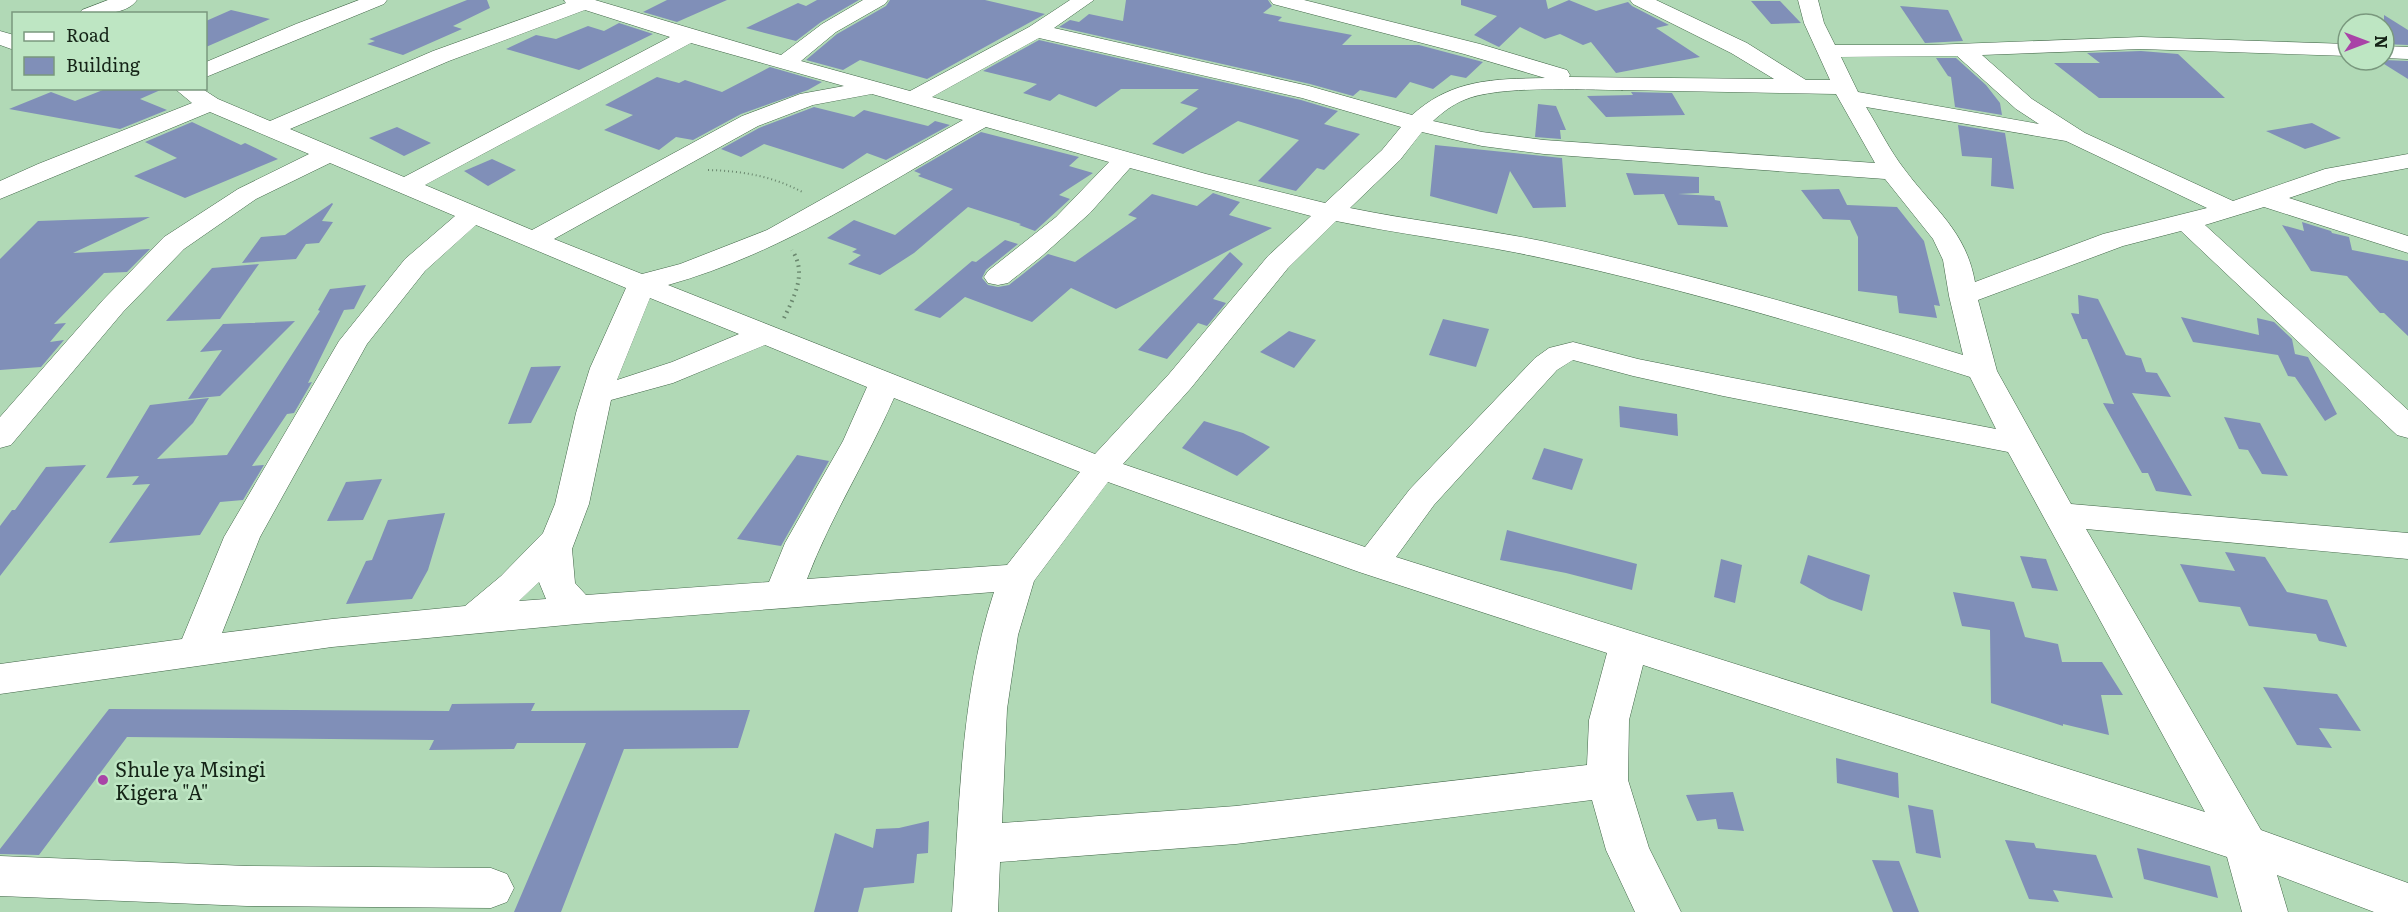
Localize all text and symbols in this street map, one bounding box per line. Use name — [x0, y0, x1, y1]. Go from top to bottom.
legend — [12, 12, 207, 90]
north arrow — [2336, 12, 2396, 72]
text: Road — [66, 21, 110, 48]
text: N — [2370, 35, 2394, 49]
text: Building — [66, 51, 141, 78]
place label: Shule ya Msingi Kigera "A" — [115, 753, 266, 806]
marker: Shule ya Msingi Kigera "A" — [96, 773, 110, 787]

